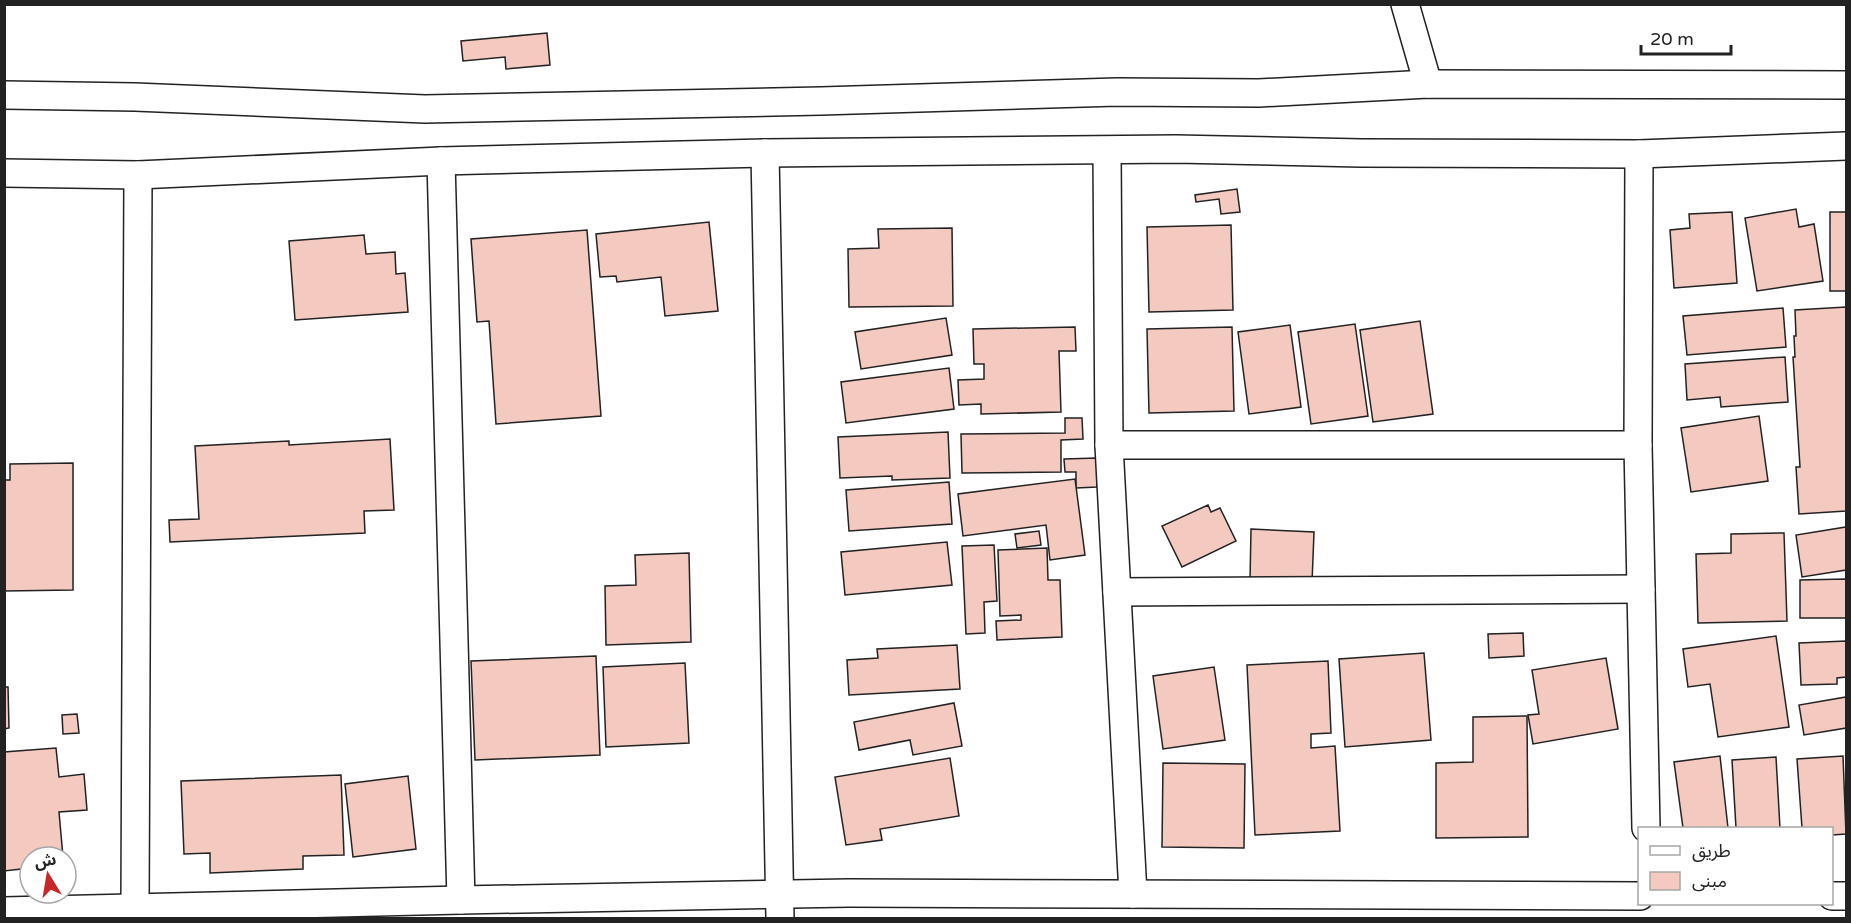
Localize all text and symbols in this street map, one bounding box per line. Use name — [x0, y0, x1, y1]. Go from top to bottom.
scale bar — [1641, 18, 1731, 56]
text: 20 m — [1650, 28, 1694, 50]
legend — [1638, 827, 1833, 905]
text: طريق — [1692, 840, 1731, 862]
north arrow — [18, 845, 78, 905]
text: ش — [33, 849, 58, 873]
text: مبنى — [1692, 870, 1727, 892]

